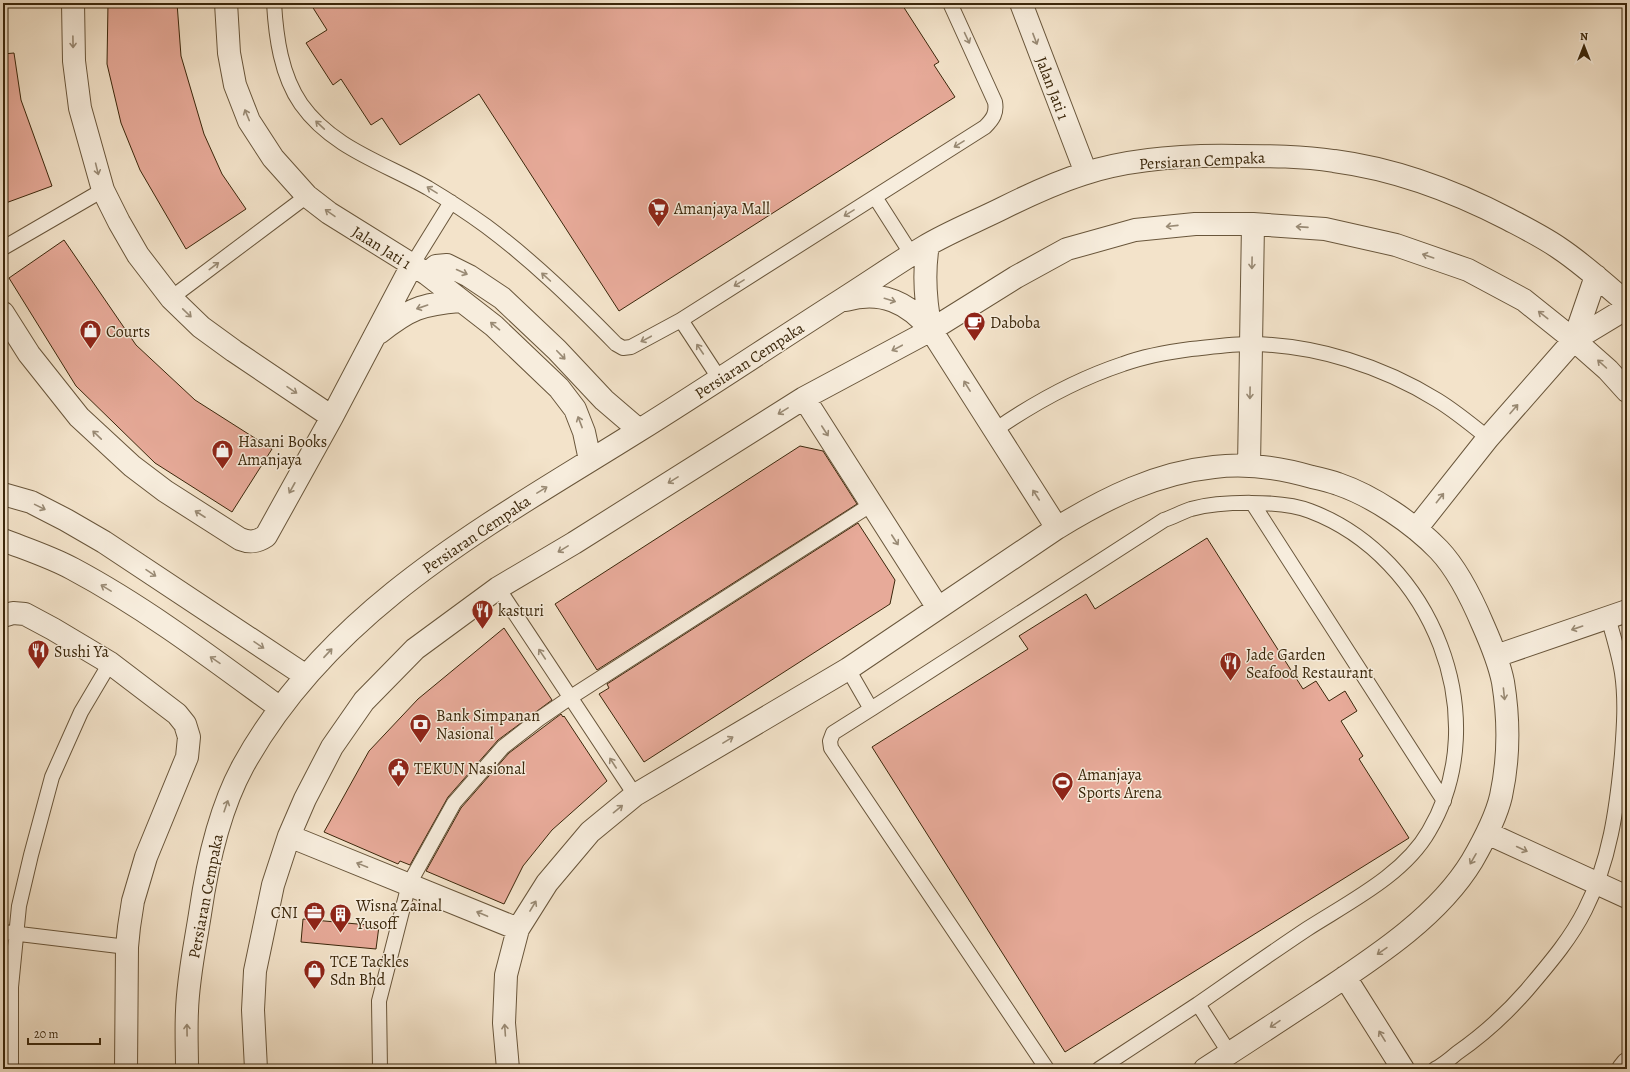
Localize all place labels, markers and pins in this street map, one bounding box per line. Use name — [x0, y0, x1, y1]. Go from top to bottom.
supermarket icon: Amanjaya Mall — [645, 195, 671, 228]
place label: Amanjaya Mall — [673, 198, 770, 220]
cafe icon: Daboba — [961, 309, 987, 342]
place label: Daboba — [990, 312, 1041, 334]
shop icon: Courts — [78, 318, 104, 351]
place label: Courts — [106, 321, 150, 343]
place label: Hasani Books Amanjaya — [237, 431, 327, 471]
shop icon: Hasani Books Amanjaya — [209, 437, 235, 470]
restaurant icon: kasturi — [470, 597, 496, 630]
place label: kasturi — [498, 600, 544, 622]
restaurant icon: Sushi Ya — [25, 638, 51, 671]
place label: Sushi Ya — [54, 641, 109, 663]
place label: Jade Garden Seafood Restaurant — [1246, 644, 1373, 684]
restaurant icon: Jade Garden Seafood Restaurant — [1217, 650, 1243, 683]
place label: Bank Simpanan Nasional — [436, 705, 540, 745]
bank icon: Bank Simpanan Nasional — [407, 711, 433, 744]
public building icon: TEKUN Nasional — [385, 755, 411, 788]
place label: TEKUN Nasional — [414, 758, 526, 780]
place label: Amanjaya Sports Arena — [1077, 764, 1163, 804]
sports icon: Amanjaya Sports Arena — [1050, 770, 1076, 803]
place label: Wisna Zainal Yusoff — [355, 895, 442, 935]
office icon: CNI — [301, 899, 327, 932]
building icon: Wisna Zainal Yusoff — [327, 901, 353, 934]
place label: CNI — [271, 902, 298, 924]
place label: TCE Tackles Sdn Bhd — [330, 951, 409, 991]
shop icon: TCE Tackles Sdn Bhd — [302, 957, 328, 990]

